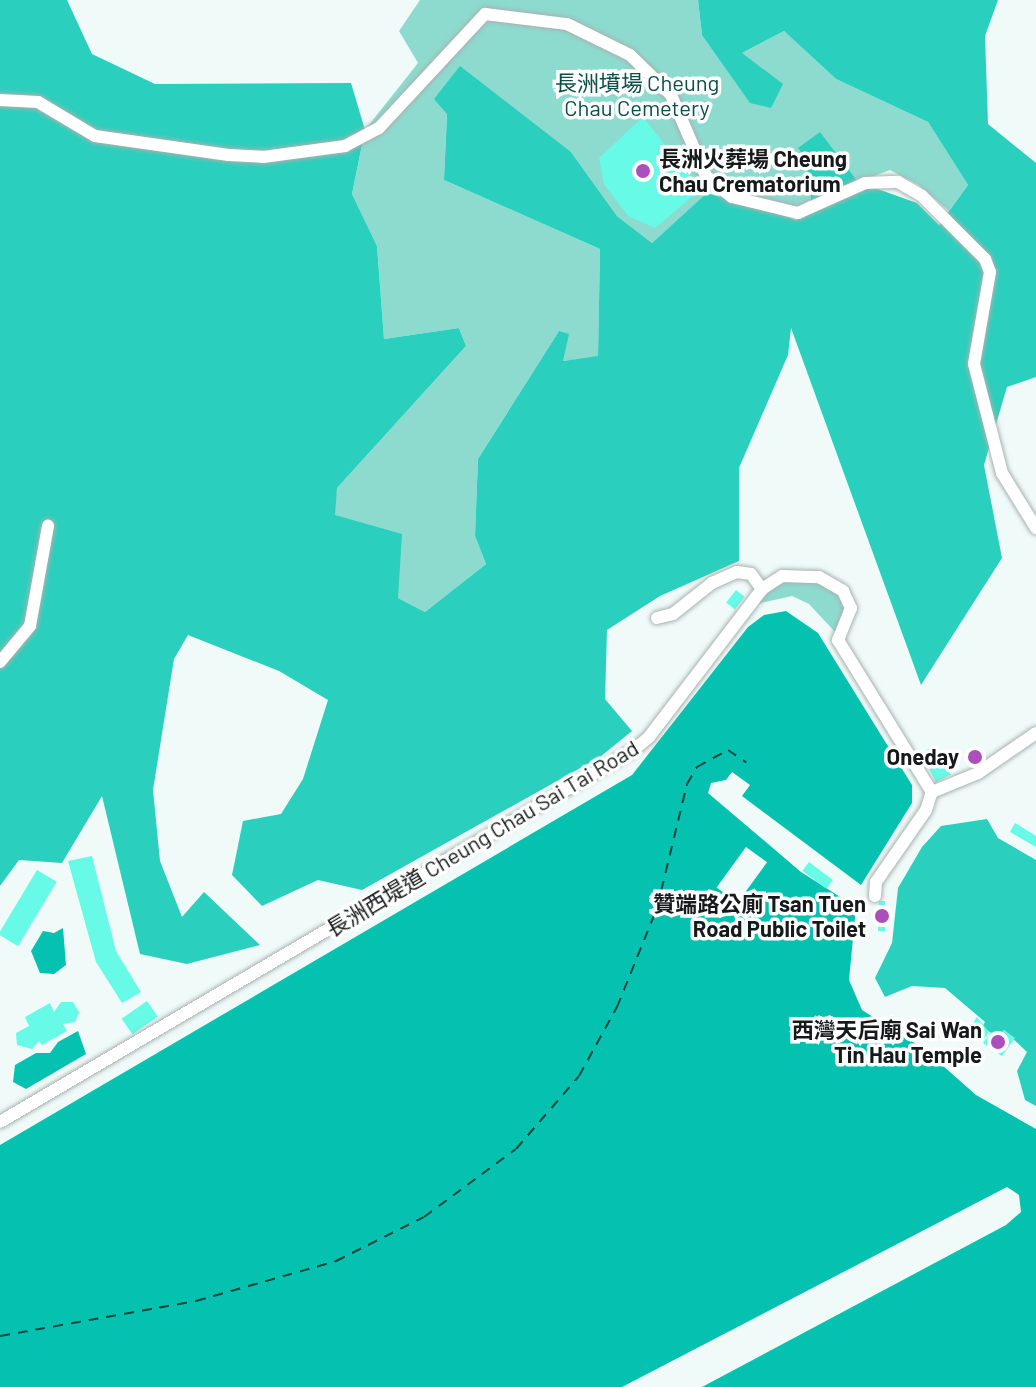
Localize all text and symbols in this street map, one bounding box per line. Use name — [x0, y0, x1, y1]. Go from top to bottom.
park label: 長洲墳場 Cheung Chau Cemetery — [555, 69, 719, 120]
place label: 長洲火葬場 Cheung Chau Crematorium — [659, 145, 847, 196]
marker: 長洲火葬場 Cheung Chau Crematorium — [634, 162, 652, 180]
street label: 長洲西堤道 Cheung Chau Sai Tai Road — [321, 734, 643, 942]
place label: Oneday — [887, 744, 959, 770]
marker: Oneday — [966, 748, 984, 766]
place label: 贊端路公廁 Tsan Tuen Road Public Toilet — [653, 890, 866, 942]
marker: 贊端路公廁 Tsan Tuen Road Public Toilet — [873, 907, 891, 925]
place label: 西灣天后廟 Sai Wan Tin Hau Temple — [791, 1016, 982, 1068]
marker: 西灣天后廟 Sai Wan Tin Hau Temple — [989, 1033, 1007, 1051]

